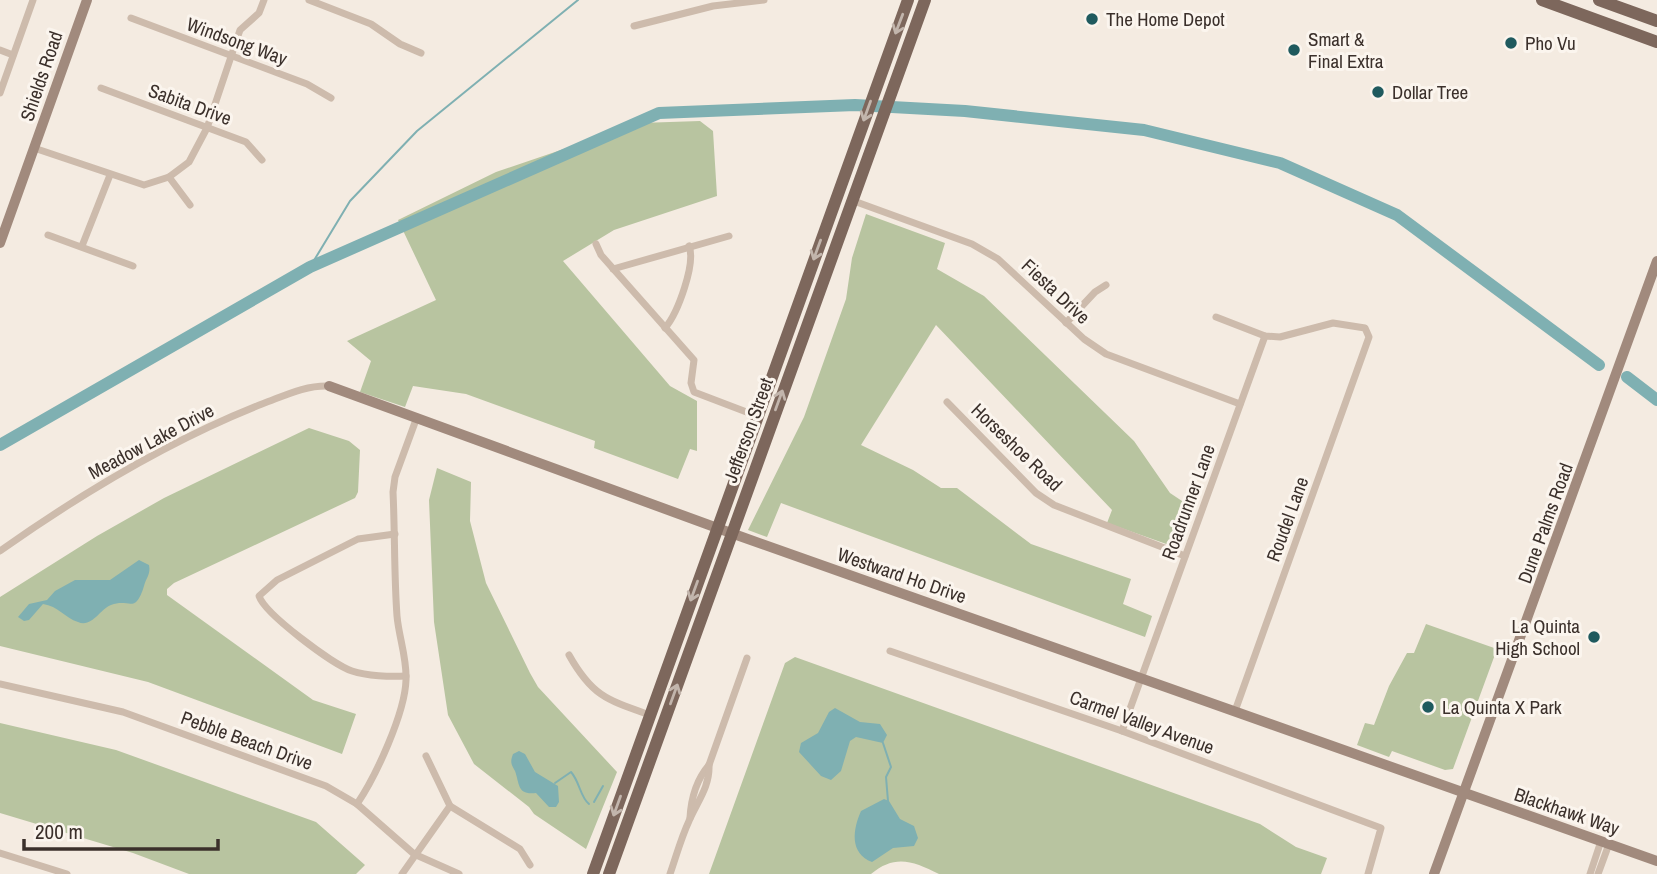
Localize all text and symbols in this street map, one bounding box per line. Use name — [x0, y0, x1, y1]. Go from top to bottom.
place label: The Home Depot — [1106, 6, 1225, 32]
street label: Windsong Way — [183, 11, 291, 71]
marker: The Home Depot — [1084, 11, 1100, 27]
one-way arrow — [892, 13, 904, 35]
place label: Smart & Final Extra — [1308, 26, 1384, 74]
street label: Shields Road — [13, 28, 69, 124]
place label: Pho Vu — [1525, 30, 1576, 56]
marker: Pho Vu — [1503, 35, 1519, 51]
marker: Smart & Final Extra — [1286, 42, 1302, 58]
street label: Sabita Drive — [145, 77, 235, 131]
place label: Dollar Tree — [1392, 79, 1468, 105]
marker: Dollar Tree — [1370, 84, 1386, 100]
one-way arrow — [860, 100, 873, 122]
one-way arrow — [810, 239, 822, 261]
street label: Fiesta Drive — [1016, 253, 1096, 329]
street label: Jefferson Street — [717, 373, 779, 486]
one-way arrow — [774, 389, 787, 411]
street label: Meadow Lake Drive — [84, 397, 218, 485]
street label: Horseshoe Road — [966, 397, 1068, 497]
street label: Roadrunner Lane — [1155, 441, 1221, 563]
street label: Dune Palms Road — [1511, 459, 1579, 587]
street label: Roudel Lane — [1260, 473, 1314, 565]
street label: Westward Ho Drive — [834, 541, 970, 609]
one-way arrow — [687, 580, 699, 602]
place label: La Quinta High School — [1495, 613, 1580, 661]
marker: La Quinta High School — [1586, 629, 1602, 645]
one-way arrow — [668, 684, 681, 706]
street label: Carmel Valley Avenue — [1066, 684, 1218, 760]
place label: La Quinta X Park — [1442, 694, 1562, 720]
marker: La Quinta X Park — [1420, 699, 1436, 715]
street label: Pebble Beach Drive — [177, 704, 317, 776]
street label: Blackhawk Way — [1511, 781, 1623, 841]
one-way arrow — [610, 794, 622, 816]
scale bar — [24, 808, 219, 852]
text: 200 m — [35, 817, 83, 846]

